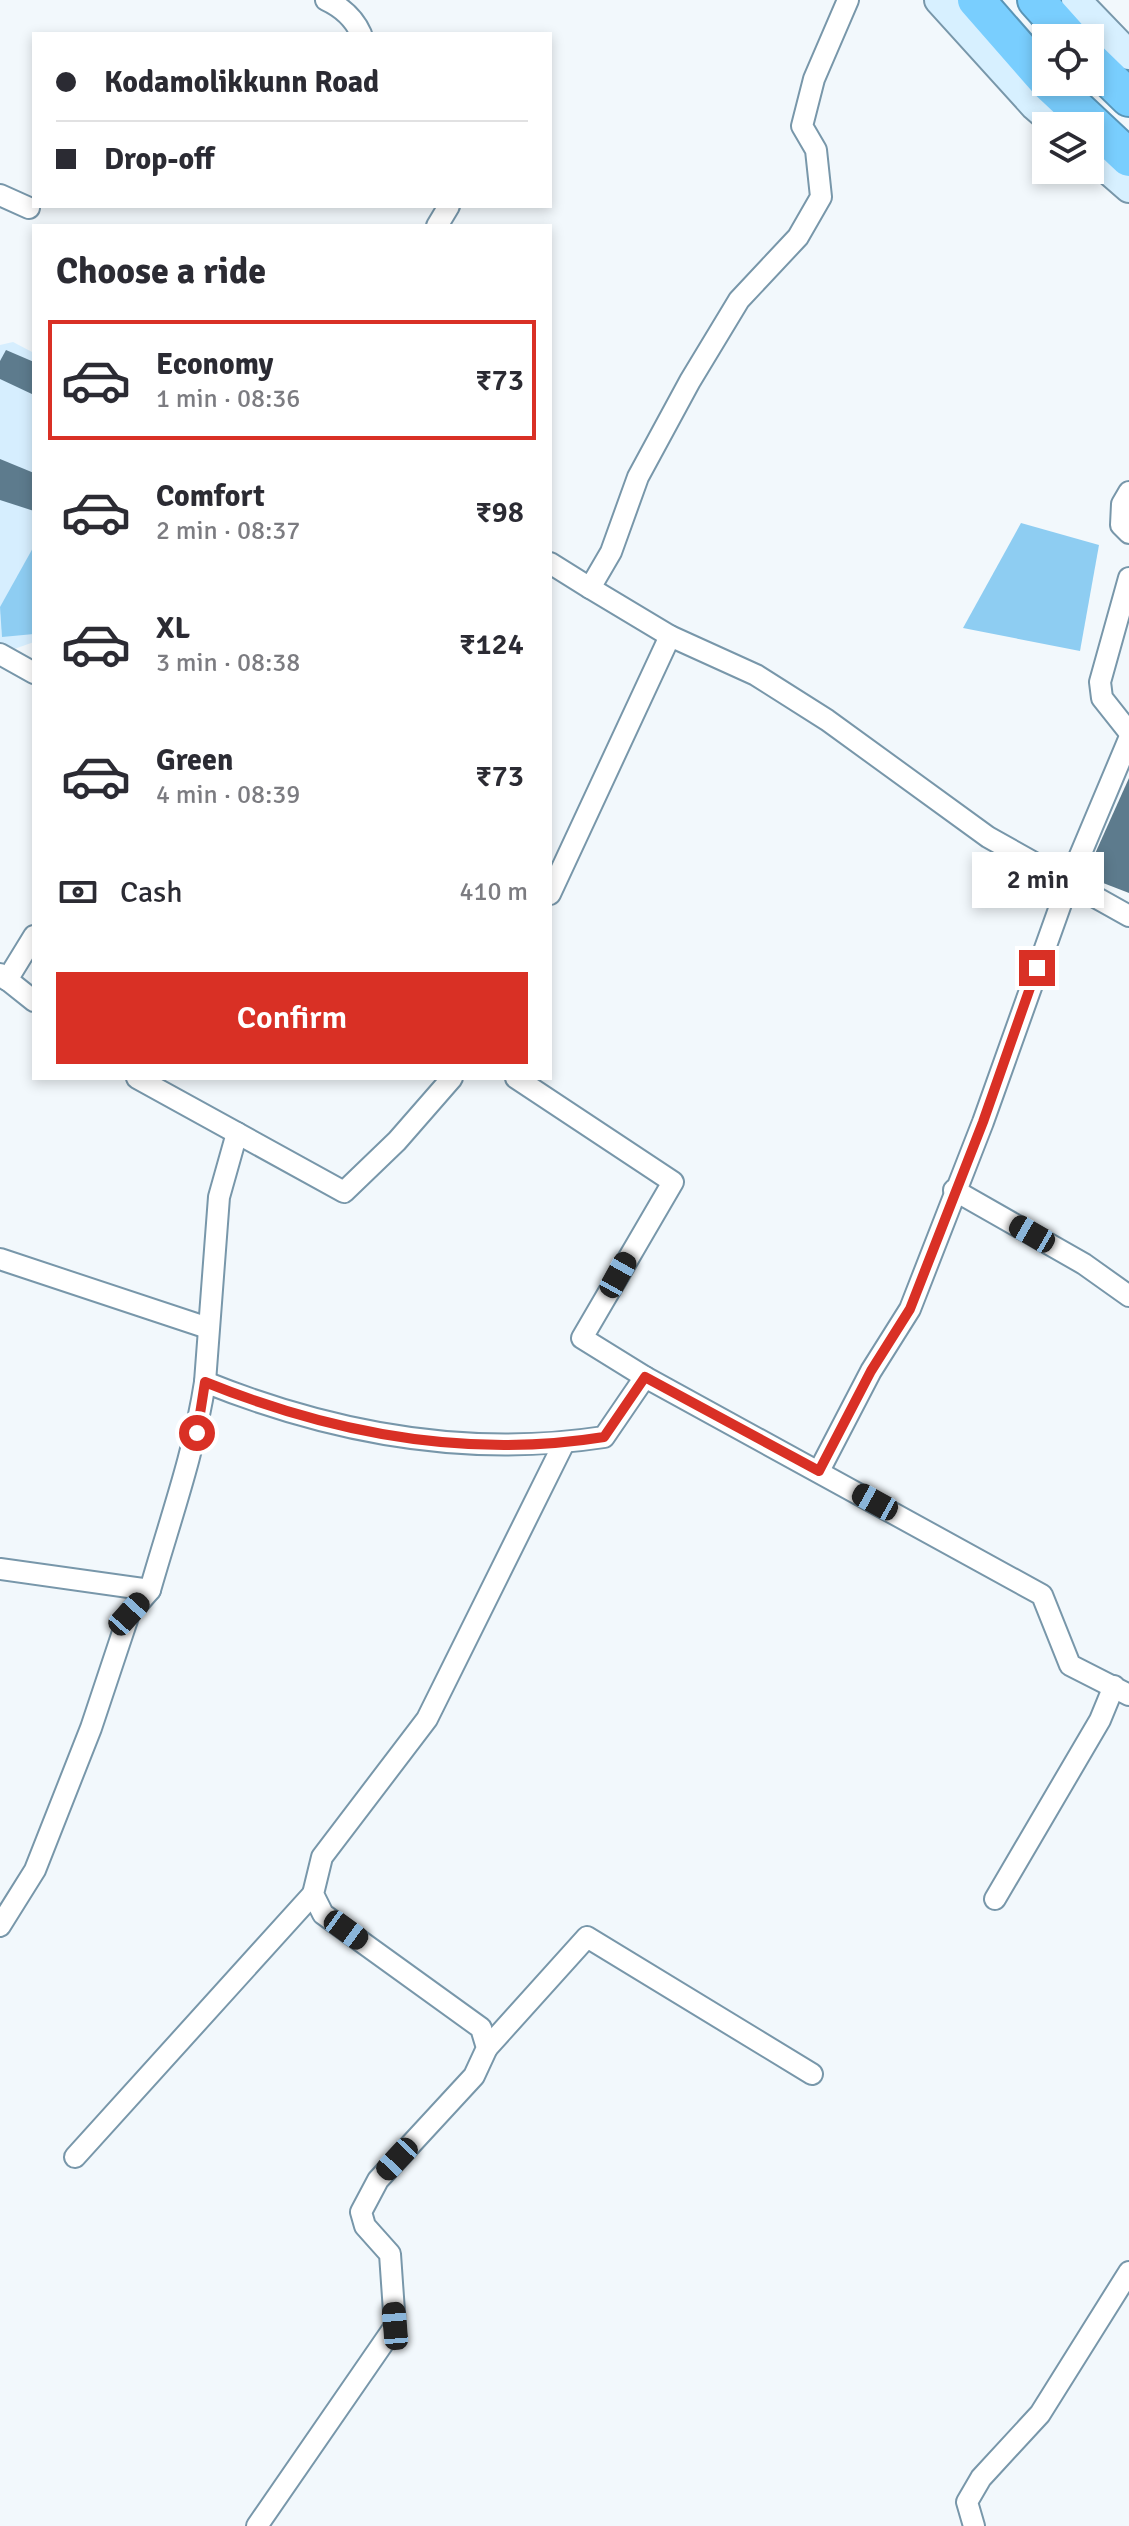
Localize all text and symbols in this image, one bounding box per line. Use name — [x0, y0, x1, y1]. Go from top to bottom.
map controls — [1032, 24, 1104, 184]
button: locate — [1032, 24, 1104, 96]
text: Kodamolikkunn Road — [104, 64, 379, 101]
button: layers — [1032, 112, 1104, 184]
text: Drop-off — [104, 141, 214, 178]
text: Choose a ride — [56, 249, 266, 294]
icon: car — [60, 344, 132, 416]
text: Economy — [156, 346, 273, 383]
text: ₹73 — [475, 362, 524, 399]
text: 1 min · 08:36 — [156, 383, 300, 415]
icon: car — [60, 476, 132, 548]
text: Comfort — [156, 478, 265, 515]
text: ₹98 — [475, 494, 524, 531]
text: 2 min · 08:37 — [156, 515, 300, 547]
icon: car — [60, 608, 132, 680]
text: XL — [156, 610, 190, 647]
text: ₹124 — [459, 626, 524, 663]
text: 3 min · 08:38 — [156, 647, 300, 679]
icon: car — [60, 740, 132, 812]
text: Green — [156, 742, 233, 779]
text: ₹73 — [475, 758, 524, 795]
text: 4 min · 08:39 — [156, 779, 300, 811]
callout: 2 min — [971, 852, 1103, 908]
text: 2 min — [1007, 864, 1069, 896]
icon: cash — [56, 870, 100, 914]
text: Cash — [120, 874, 183, 911]
text: 410 m — [459, 876, 528, 908]
route end — [1019, 950, 1055, 986]
button: Confirm — [56, 972, 528, 1064]
car — [1005, 1212, 1059, 1256]
car — [596, 1248, 640, 1302]
route start — [179, 1415, 215, 1451]
car — [848, 1480, 902, 1524]
car — [104, 1588, 154, 1640]
car — [320, 1906, 372, 1954]
car — [372, 2133, 422, 2185]
car — [381, 2301, 409, 2351]

